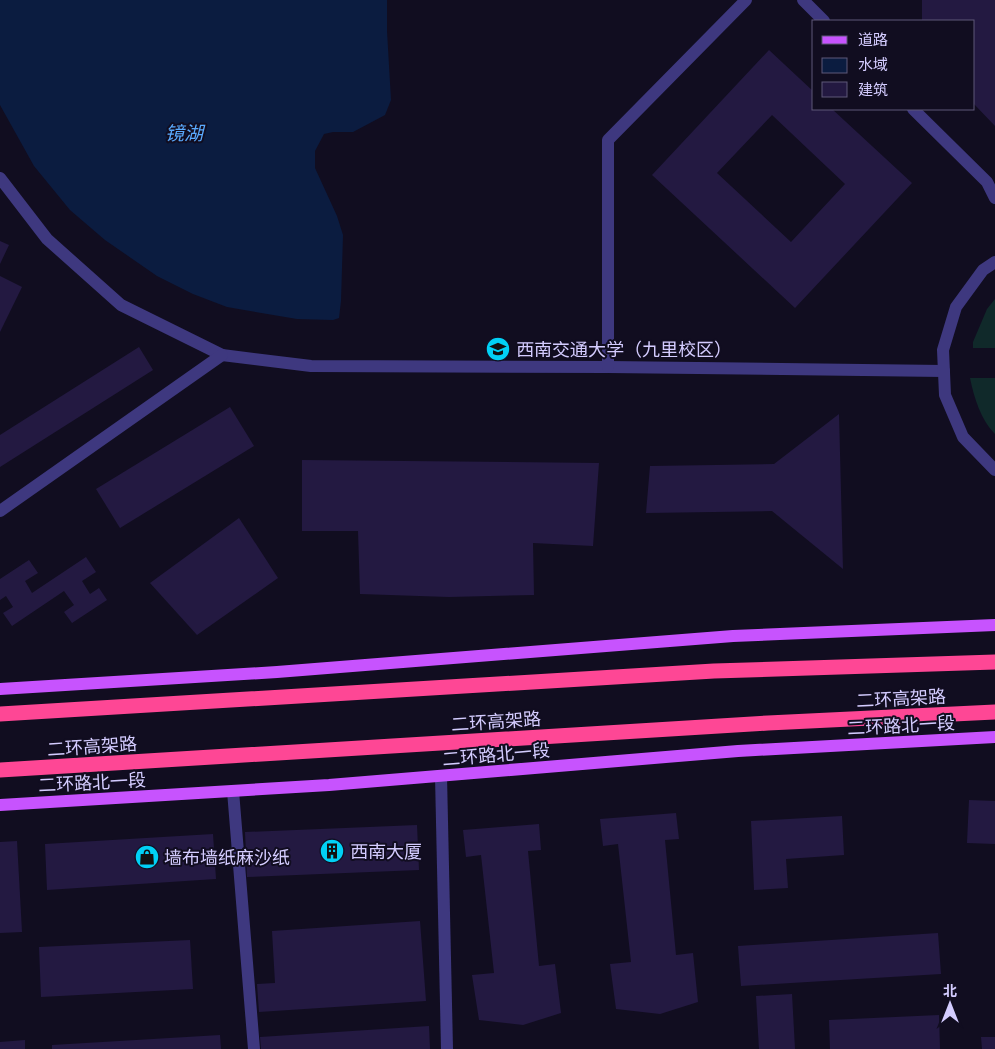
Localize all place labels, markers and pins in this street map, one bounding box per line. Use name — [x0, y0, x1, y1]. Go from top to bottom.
school or university icon: 西南交通大学（九里校区） — [485, 336, 511, 362]
place label: 西南交通大学（九里校区） — [516, 337, 732, 361]
building icon: 西南大厦 — [319, 838, 345, 864]
place label: 西南大厦 — [350, 839, 422, 863]
shop icon: 墙布墙纸麻沙纸 — [134, 844, 160, 870]
place label: 墙布墙纸麻沙纸 — [164, 845, 290, 869]

